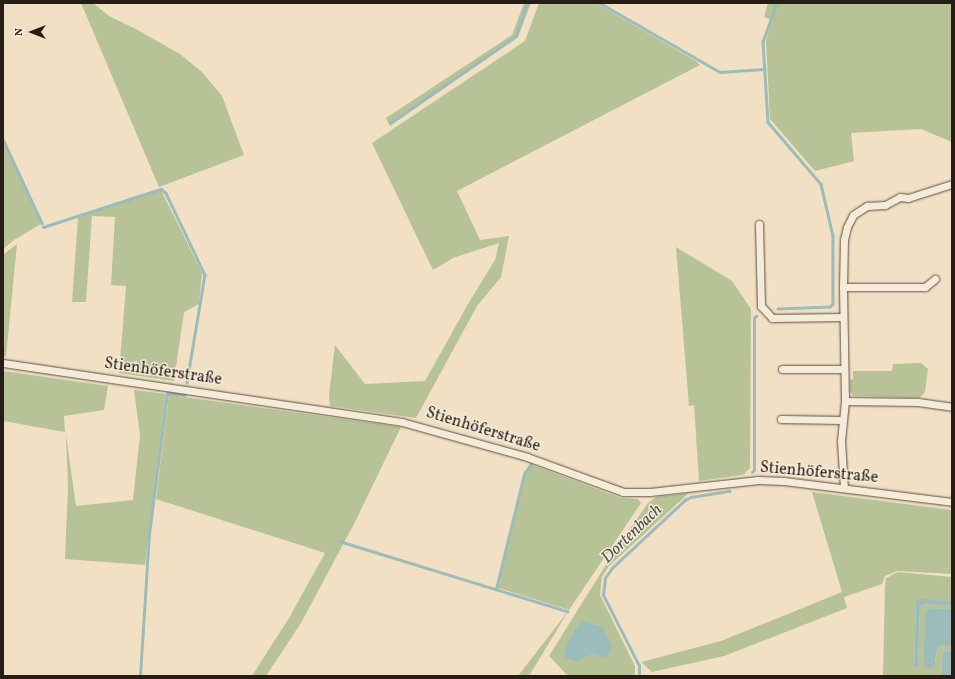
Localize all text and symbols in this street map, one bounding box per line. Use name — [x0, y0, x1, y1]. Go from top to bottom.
north arrow — [12, 12, 52, 52]
text: N — [12, 28, 27, 36]
street label: Stienhöferstraße — [103, 354, 223, 390]
street label: Stienhöferstraße — [424, 403, 542, 457]
street label: Stienhöferstraße — [759, 458, 879, 488]
water label: Dortenbach — [597, 500, 667, 568]

